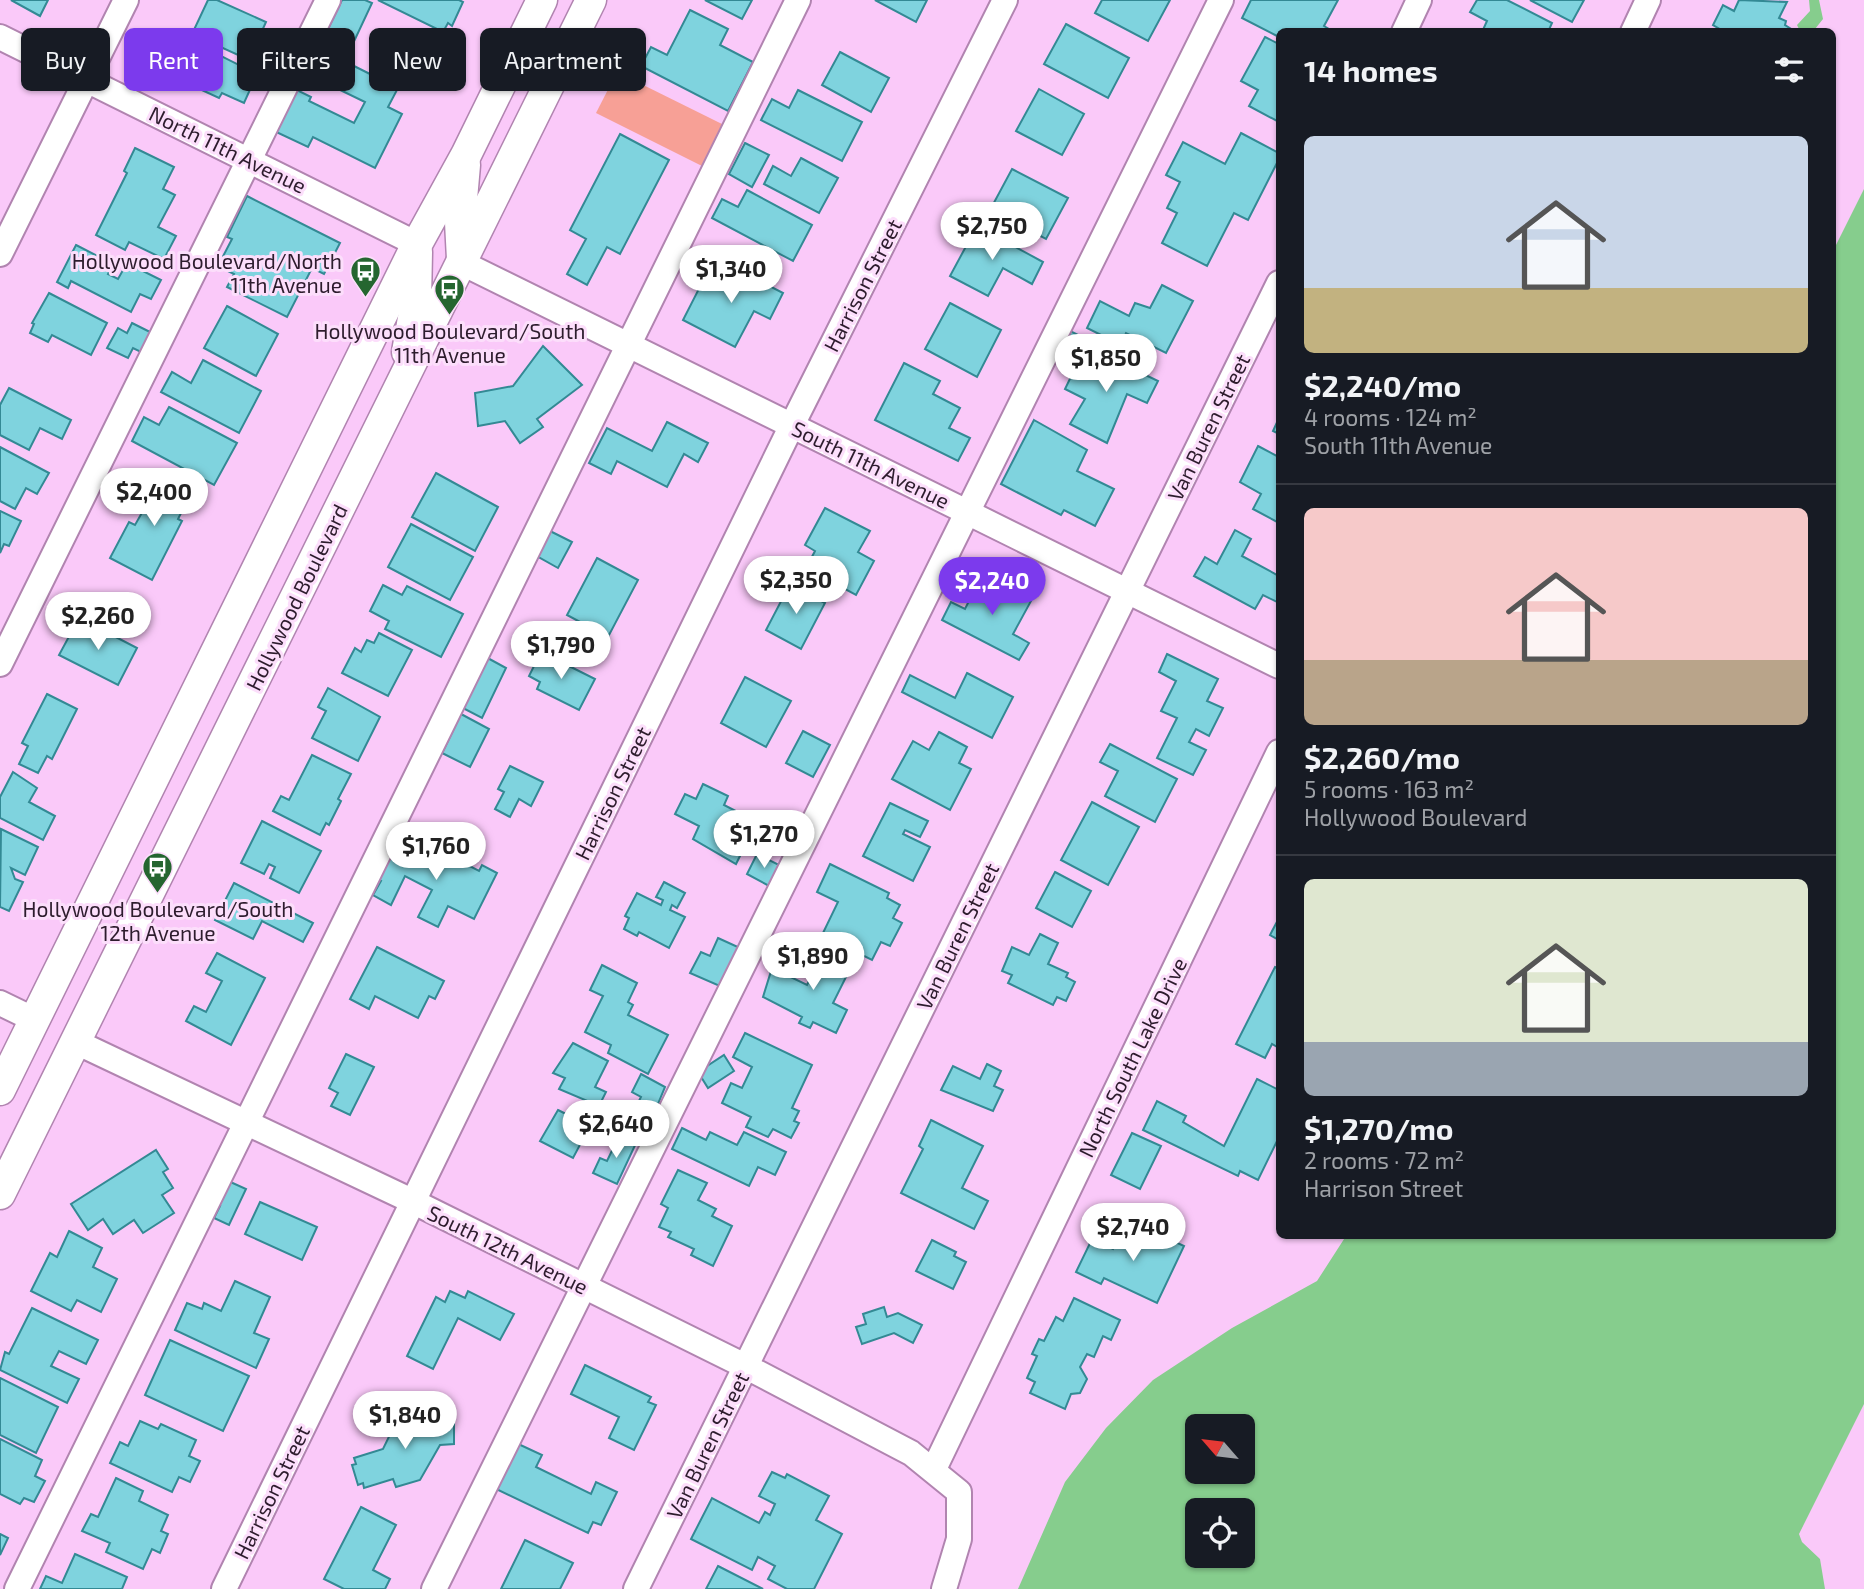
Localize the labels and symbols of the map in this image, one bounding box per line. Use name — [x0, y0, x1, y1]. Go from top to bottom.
street label: North 11th Avenue — [145, 100, 311, 198]
pin: $2,750 — [935, 202, 1049, 262]
street label: Harrison Street — [818, 215, 906, 355]
pin: $1,340 — [674, 246, 788, 305]
place label: Hollywood Boulevard/North 11th Avenue — [72, 248, 342, 297]
bus stop icon: Hollywood Boulevard/North 11th Avenue — [348, 255, 382, 299]
bus stop icon: Hollywood Boulevard/South 11th Avenue — [433, 273, 467, 317]
place label: Hollywood Boulevard/South 11th Avenue — [315, 318, 585, 367]
pin: $1,850 — [1049, 334, 1163, 394]
street label: Van Buren Street — [1162, 349, 1254, 505]
street label: South 11th Avenue — [788, 415, 954, 513]
pin: $2,400 — [97, 468, 211, 528]
street label: Hollywood Boulevard — [240, 500, 352, 694]
pin: $2,350 — [739, 556, 853, 616]
pin: $2,240 — [935, 558, 1049, 617]
pin: $2,260 — [41, 592, 155, 652]
pin: $1,790 — [504, 622, 618, 681]
street label: Harrison Street — [569, 722, 655, 864]
pin: $1,270 — [707, 810, 821, 870]
pin: $1,760 — [379, 822, 493, 882]
bus stop icon: Hollywood Boulevard/South 12th Avenue — [141, 851, 175, 895]
street label: Van Buren Street — [911, 858, 1003, 1014]
place label: Hollywood Boulevard/South 12th Avenue — [23, 896, 293, 945]
pin: $1,890 — [756, 932, 870, 992]
street label: North South Lake Drive — [1073, 953, 1191, 1161]
pin: $2,640 — [559, 1100, 673, 1160]
street label: South 12th Avenue — [424, 1199, 592, 1299]
pin: $2,740 — [1076, 1204, 1190, 1263]
street label: Van Buren Street — [661, 1367, 753, 1523]
pin: $1,840 — [348, 1392, 462, 1451]
north arrow — [1185, 1414, 1255, 1484]
street label: Harrison Street — [228, 1421, 314, 1563]

